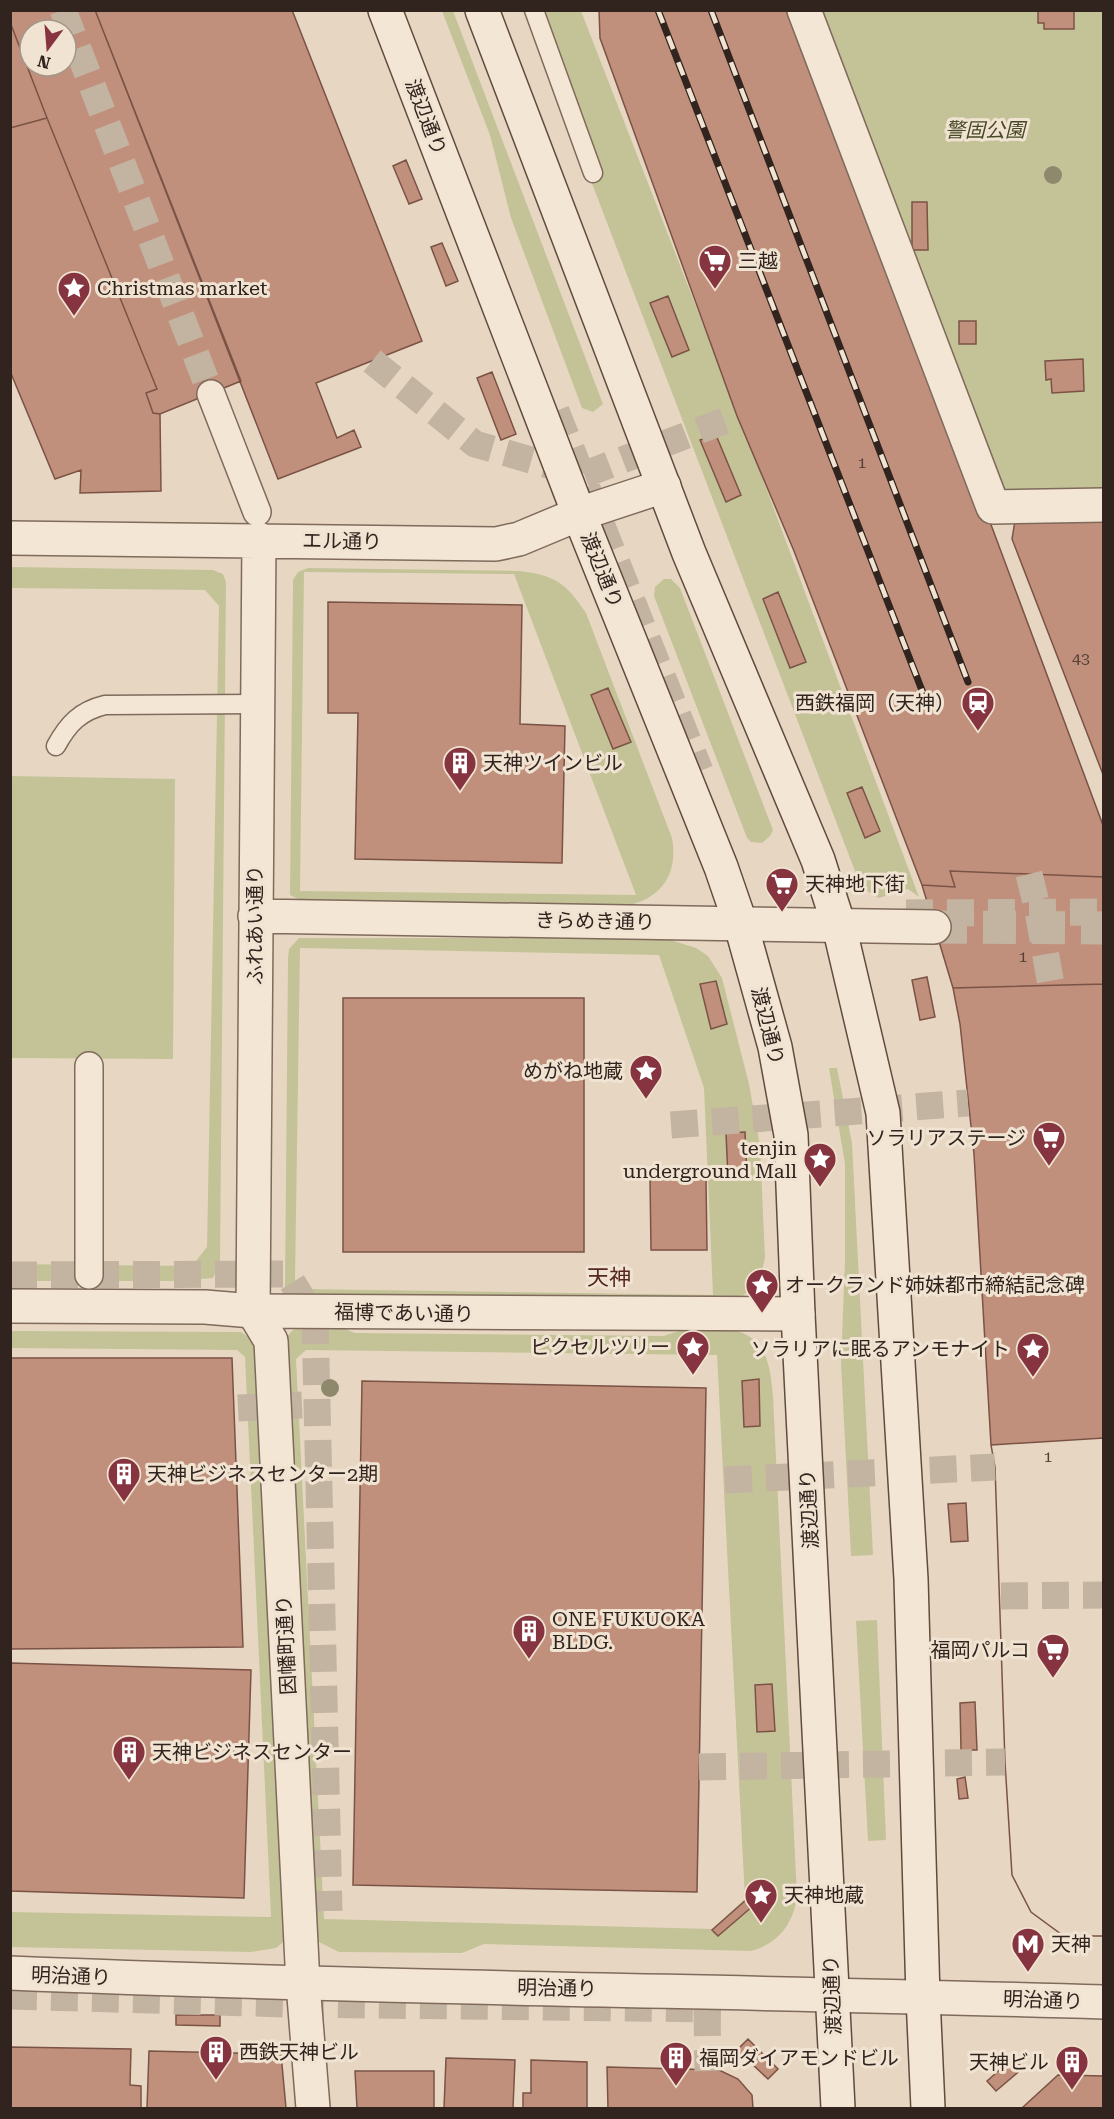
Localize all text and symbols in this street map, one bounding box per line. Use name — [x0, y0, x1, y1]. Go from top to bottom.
north arrow — [18, 18, 78, 78]
text: N — [35, 51, 53, 73]
street label: 渡辺通り — [400, 75, 452, 159]
park label: 警固公園 — [945, 118, 1028, 142]
supermarket icon: 三越 — [697, 243, 733, 290]
place label: 三越 — [738, 249, 778, 273]
place icon: Christmas market — [56, 270, 92, 317]
place label: Christmas market — [97, 276, 268, 300]
house number: 1 — [858, 453, 867, 472]
street label: エル通り — [302, 528, 382, 554]
street label: 渡辺通り — [576, 528, 628, 612]
house number: 43 — [1072, 649, 1090, 668]
station icon: 西鉄福岡（天神） — [960, 685, 996, 732]
place label: 西鉄福岡（天神） — [795, 691, 955, 715]
building icon: 天神ツインビル — [442, 745, 478, 792]
place label: 天神ツインビル — [483, 751, 623, 775]
street label: ふれあい通り — [243, 865, 267, 985]
supermarket icon: 天神地下街 — [764, 866, 800, 913]
place label: 天神地下街 — [805, 872, 905, 896]
street label: きらめき通り — [535, 908, 655, 934]
house number: 1 — [1019, 947, 1028, 966]
street label: 渡辺通り — [747, 984, 789, 1068]
place icon: めがね地蔵 — [628, 1053, 664, 1100]
place label: めがね地蔵 — [523, 1059, 623, 1083]
supermarket icon: ソラリアステージ — [1031, 1120, 1067, 1167]
place label: ソラリアステージ — [866, 1126, 1026, 1150]
place label: tenjin underground Mall — [623, 1136, 797, 1183]
place icon: tenjin underground Mall — [802, 1141, 838, 1188]
district label: 天神 — [587, 1265, 631, 1290]
place icon: オークランド姉妹都市締結記念碑 — [744, 1267, 780, 1314]
place label: オークランド姉妹都市締結記念碑 — [785, 1273, 1085, 1297]
street label: 福博であい通り — [334, 1300, 474, 1326]
place icon: ピクセルツリー — [675, 1329, 711, 1376]
place icon: ソラリアに眠るアンモナイト — [1015, 1331, 1051, 1378]
place label: ピクセルツリー — [530, 1335, 670, 1359]
place label: ソラリアに眠るアンモナイト — [751, 1337, 1010, 1361]
house number: 1 — [1044, 1447, 1053, 1466]
building icon: 天神ビジネスセンター2期 — [106, 1456, 142, 1503]
place label: 天神ビジネスセンター2期 — [147, 1462, 378, 1486]
street label: 渡辺通り — [795, 1468, 823, 1550]
street label: 因幡町通り — [271, 1594, 301, 1696]
place label: ONE FUKUOKA BLDG. — [552, 1607, 705, 1654]
building icon: ONE FUKUOKA BLDG. — [511, 1613, 547, 1660]
supermarket icon: 福岡パルコ — [1035, 1632, 1071, 1679]
place label: 福岡パルコ — [930, 1638, 1030, 1662]
building icon: 天神ビジネスセンター — [111, 1734, 147, 1781]
place label: 天神ビジネスセンター — [152, 1740, 352, 1764]
place icon: 天神地蔵 — [743, 1877, 779, 1924]
place label: 天神地蔵 — [784, 1883, 864, 1907]
metro station icon: 天神 — [1010, 1926, 1046, 1973]
place label: 天神 — [1051, 1932, 1091, 1956]
street label: 渡辺通り — [819, 1955, 845, 2035]
street label: 明治通り — [31, 1963, 111, 1989]
street label: 明治通り — [517, 1975, 597, 2001]
street label: 明治通り — [1003, 1987, 1083, 2013]
building icon: 西鉄天神ビル — [198, 2034, 234, 2081]
place label: 西鉄天神ビル — [239, 2040, 359, 2064]
building icon: 福岡ダイアモンドビル — [658, 2040, 694, 2087]
building icon: 天神ビル — [1054, 2044, 1090, 2091]
place label: 福岡ダイアモンドビル — [699, 2046, 899, 2070]
place label: 天神ビル — [969, 2050, 1049, 2074]

